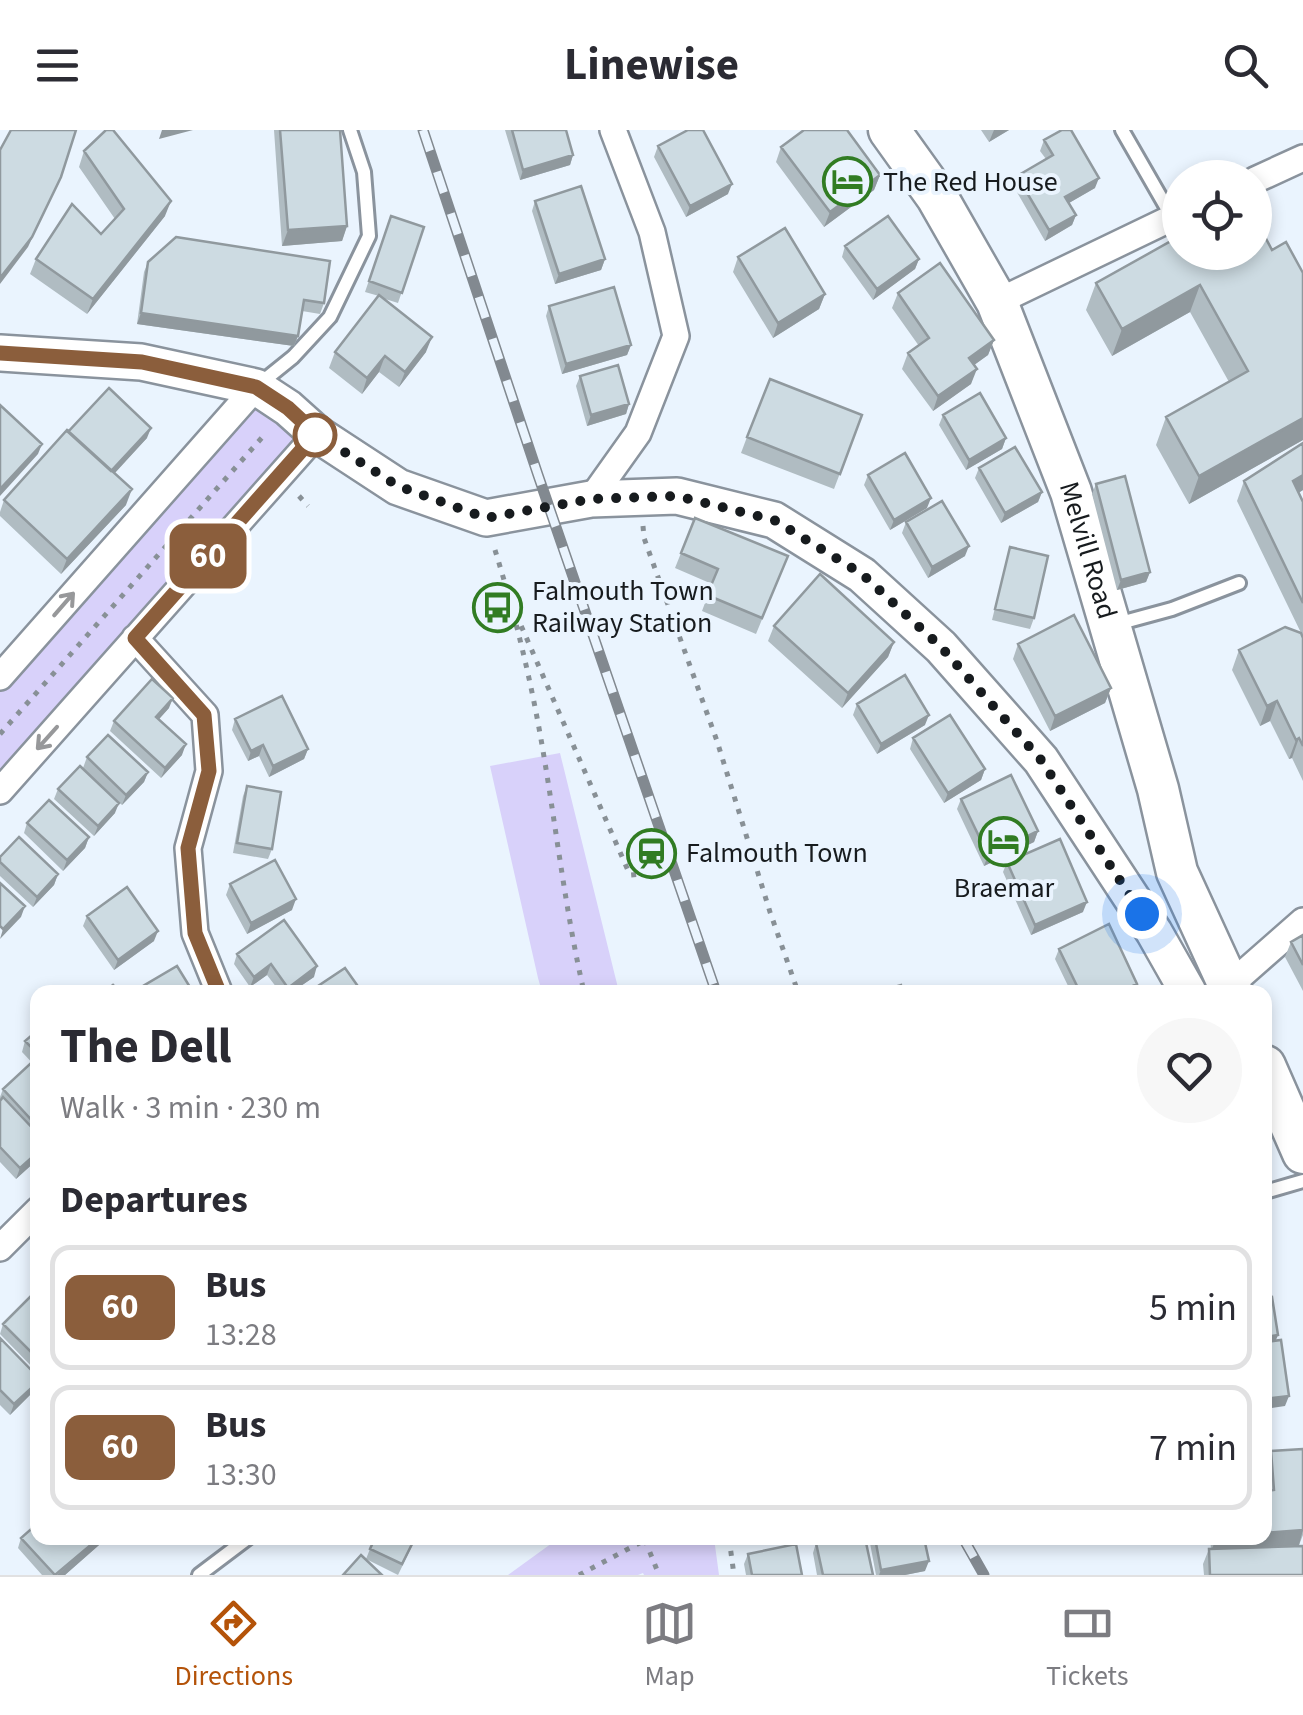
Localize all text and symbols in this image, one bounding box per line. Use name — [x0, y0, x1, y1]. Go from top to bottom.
text: Linewise — [564, 33, 739, 97]
icon: menu — [30, 38, 85, 93]
icon: search — [1218, 38, 1273, 93]
hotel icon: The Red House — [822, 156, 874, 208]
map controls — [1162, 160, 1272, 270]
button: locate — [1162, 160, 1272, 270]
place label: The Red House — [883, 162, 1058, 202]
unlabelled marker — [294, 414, 336, 456]
street label: Melvill Road — [1049, 477, 1127, 624]
line badge: 60 — [163, 524, 253, 588]
text: 60 — [190, 531, 226, 581]
place label: Falmouth Town Railway Station — [532, 571, 714, 643]
bus stop icon: Falmouth Town Railway Station — [471, 581, 523, 633]
one-way arrow — [53, 592, 76, 617]
one-way arrow — [36, 725, 59, 750]
hotel icon: Braemar — [978, 815, 1030, 867]
station icon: Falmouth Town — [625, 827, 677, 879]
place label: Falmouth Town — [686, 833, 868, 873]
place label: Braemar — [954, 868, 1055, 908]
your location — [1117, 889, 1167, 939]
text: The Dell — [60, 1013, 231, 1081]
button: heart — [1137, 1018, 1242, 1123]
text: Walk · 3 min · 230 m — [60, 1085, 321, 1131]
text: Departures — [60, 1173, 248, 1227]
text: Bus — [205, 1258, 266, 1312]
text: 5 min — [1149, 1281, 1237, 1335]
text: 60 — [102, 1282, 138, 1332]
text: 13:28 — [205, 1312, 277, 1358]
text: Bus — [205, 1398, 266, 1452]
text: 7 min — [1149, 1421, 1237, 1475]
text: 60 — [102, 1422, 138, 1472]
text: 13:30 — [205, 1452, 277, 1498]
tab: Directions — [174, 1596, 293, 1696]
tab: Map — [642, 1596, 697, 1696]
tab: Tickets — [1046, 1596, 1129, 1696]

